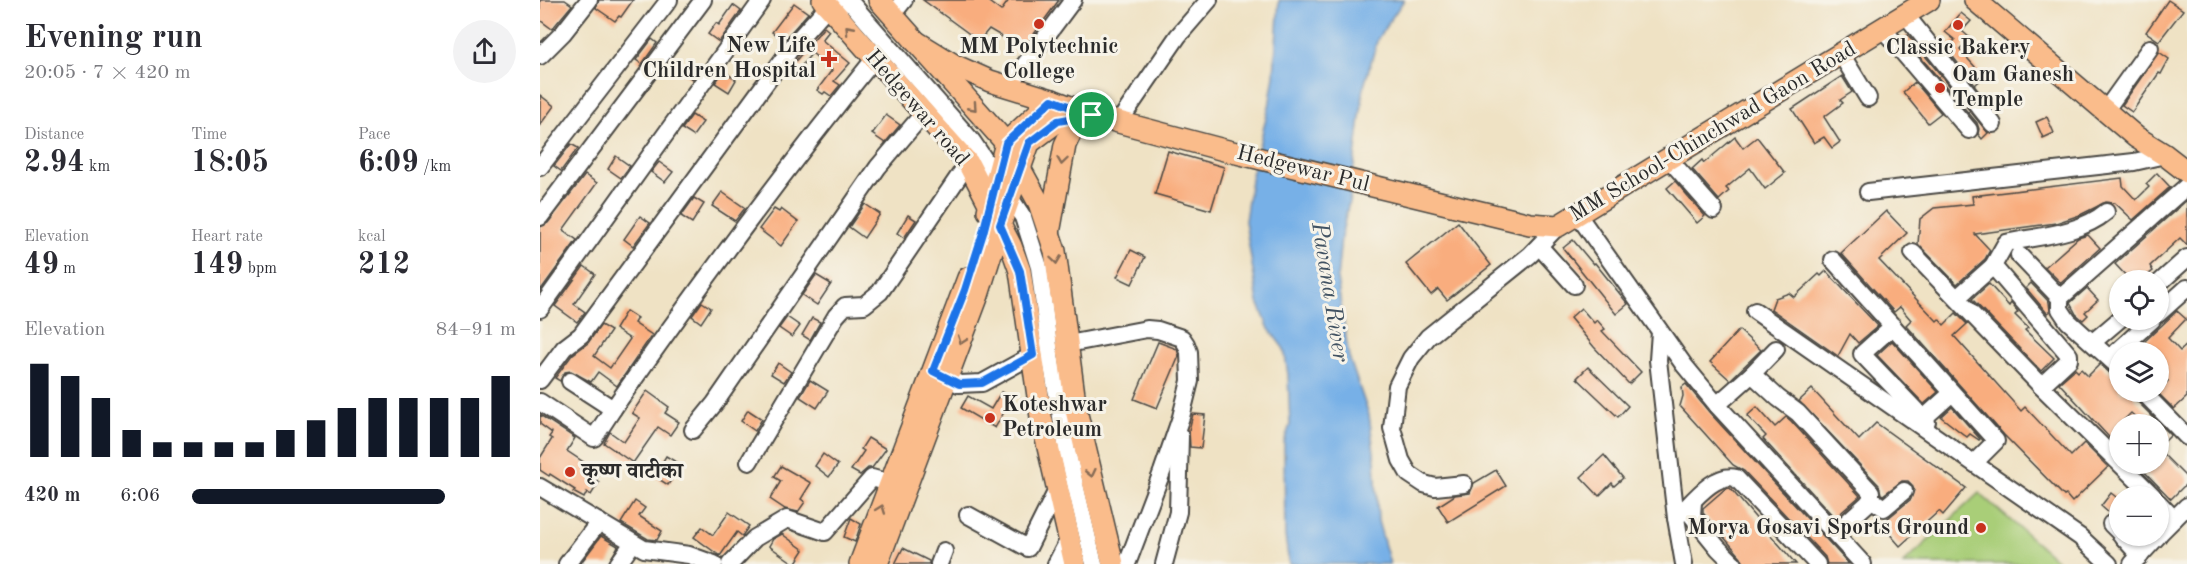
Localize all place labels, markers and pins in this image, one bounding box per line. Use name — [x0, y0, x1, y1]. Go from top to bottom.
marker: MM Polytechnic College — [1032, 17, 1046, 31]
marker: Classic Bakery — [1951, 18, 1965, 32]
place label: New Life Children Hospital — [643, 35, 816, 82]
place label: MM Polytechnic College — [959, 36, 1119, 83]
place label: Classic Bakery — [1886, 37, 2030, 59]
marker: New Life Children Hospital — [820, 50, 838, 68]
place label: Oam Ganesh Temple — [1952, 64, 2074, 111]
marker: Oam Ganesh Temple — [1933, 81, 1947, 95]
pin — [1066, 89, 1117, 140]
place label: Koteshwar Petroleum — [1002, 394, 1107, 441]
marker: Koteshwar Petroleum — [983, 411, 997, 425]
place label: कृष्ण वाटीका — [580, 458, 685, 485]
marker: कृष्ण वाटीका — [563, 465, 577, 479]
place label: Morya Gosavi Sports Ground — [1687, 517, 1969, 539]
marker: Morya Gosavi Sports Ground — [1974, 521, 1988, 535]

